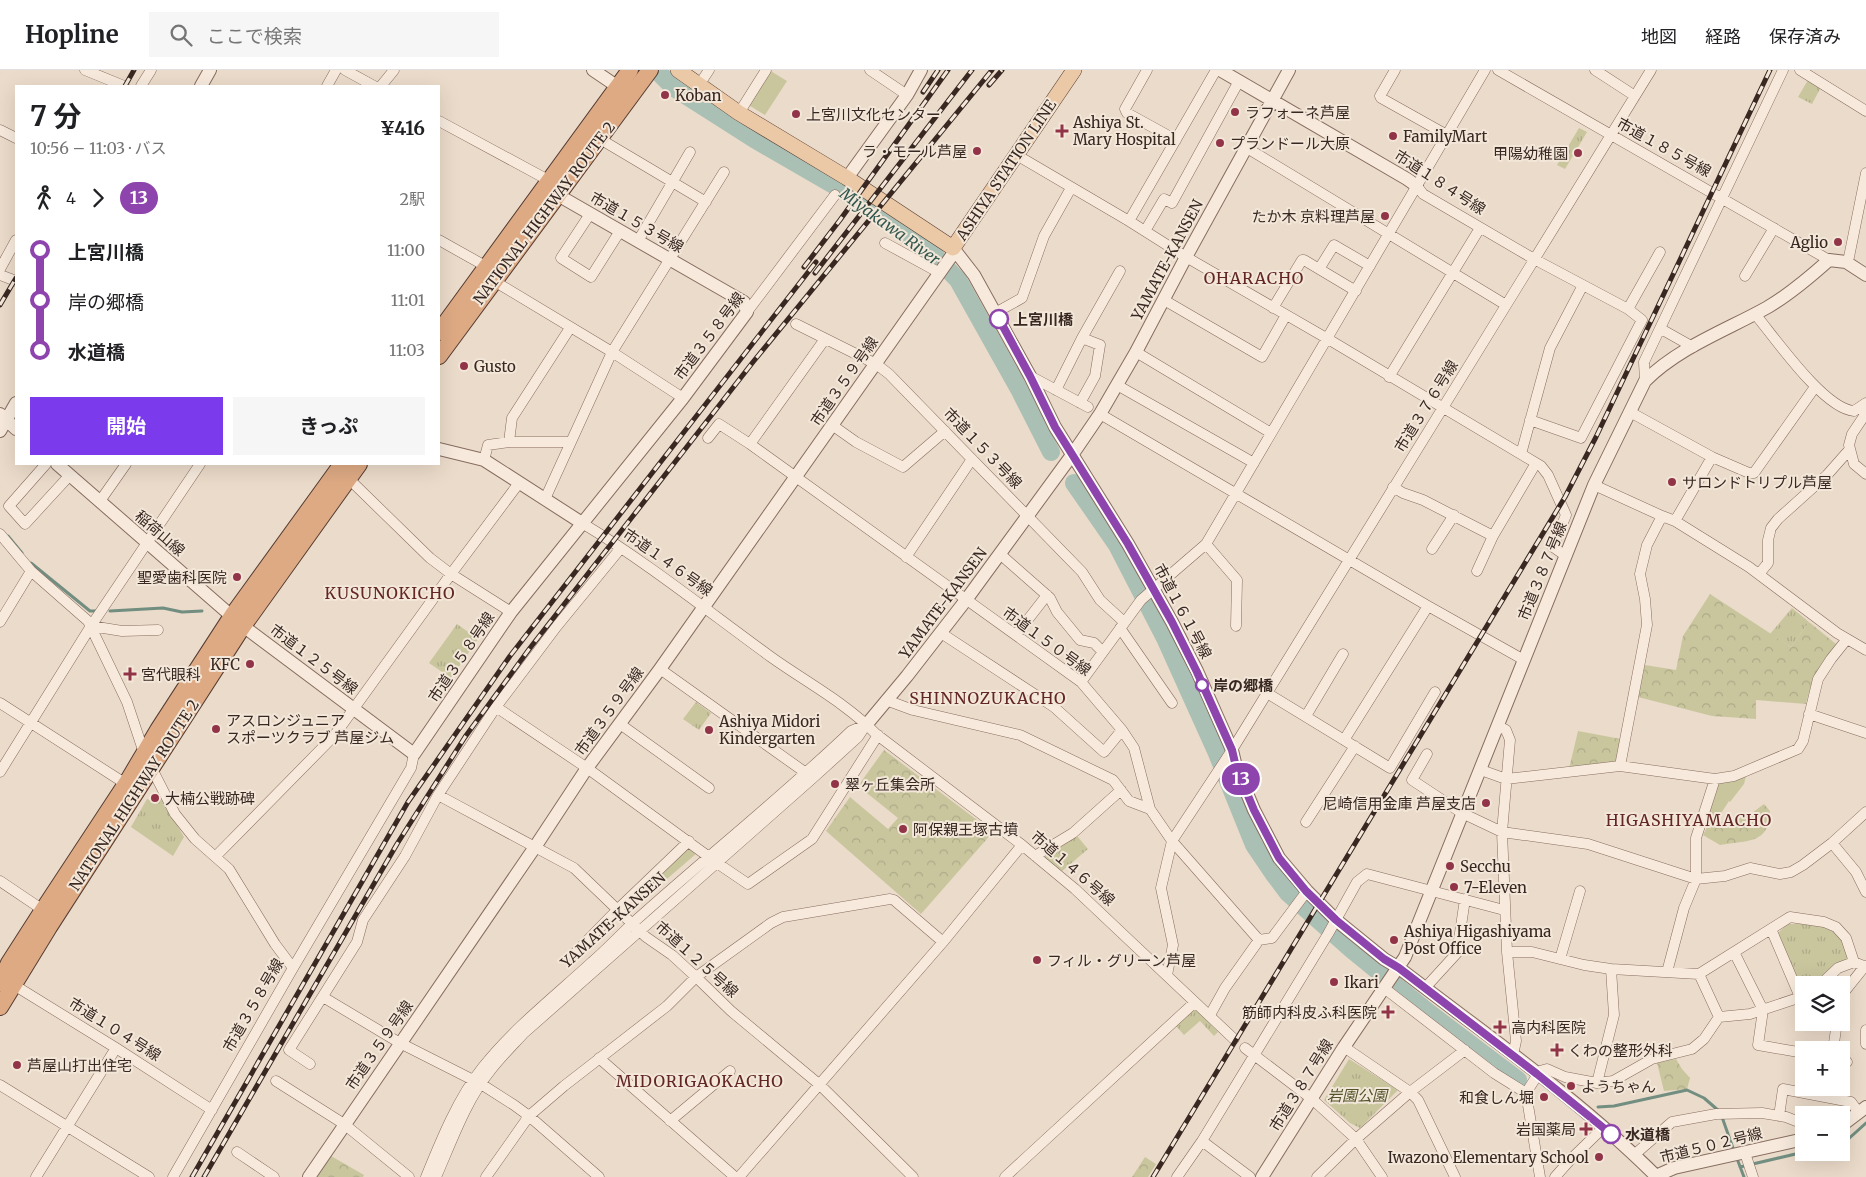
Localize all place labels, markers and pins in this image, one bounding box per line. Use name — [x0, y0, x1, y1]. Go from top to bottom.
place label: Koban — [675, 86, 721, 105]
marker: Koban — [659, 89, 671, 101]
place label: ラフォーネ芦屋 — [1245, 103, 1350, 122]
place label: 上宮川文化センター — [806, 105, 941, 124]
marker: ラフォーネ芦屋 — [1229, 106, 1241, 118]
marker: 上宮川文化センター — [790, 108, 802, 120]
place label: Ashiya St. Mary Hospital — [1072, 113, 1176, 149]
marker: Ashiya St. Mary Hospital — [1055, 124, 1069, 138]
place label: FamilyMart — [1403, 127, 1487, 146]
marker: FamilyMart — [1387, 130, 1399, 142]
place label: プランドール大原 — [1230, 134, 1350, 153]
marker: プランドール大原 — [1214, 137, 1226, 149]
place label: ラ・モール芦屋 — [862, 142, 967, 161]
place label: 甲陽幼稚園 — [1493, 144, 1568, 163]
marker: ラ・モール芦屋 — [971, 145, 983, 157]
marker: 甲陽幼稚園 — [1572, 147, 1584, 159]
place label: たか木 京料理芦屋 — [1251, 207, 1375, 226]
marker: たか木 京料理芦屋 — [1379, 210, 1391, 222]
place label: Aglio — [1789, 233, 1828, 252]
marker: Aglio — [1832, 236, 1844, 248]
marker: 上宮川橋 — [989, 309, 1009, 329]
place label: 上宮川橋 — [1013, 310, 1074, 329]
place label: Gusto — [474, 357, 516, 376]
marker: Gusto — [458, 360, 470, 372]
place label: サロンドトリプル芦屋 — [1682, 473, 1832, 492]
marker: サロンドトリプル芦屋 — [1666, 476, 1678, 488]
place label: 聖愛歯科医院 — [137, 568, 227, 587]
marker: 聖愛歯科医院 — [231, 571, 243, 583]
place label: KFC — [210, 655, 240, 674]
marker: KFC — [244, 658, 256, 670]
place label: 宮代眼科 — [141, 665, 201, 684]
marker: 宮代眼科 — [123, 667, 137, 681]
place label: 岸の郷橋 — [1213, 676, 1274, 695]
marker: 岸の郷橋 — [1195, 678, 1209, 692]
place label: アスロンジュニア スポーツクラブ 芦屋ジム — [226, 711, 394, 747]
place label: Ashiya Midori Kindergarten — [718, 712, 821, 748]
marker: アスロンジュニア スポーツクラブ 芦屋ジム — [210, 723, 222, 735]
marker: Ashiya Midori Kindergarten — [703, 724, 715, 736]
place label: 翠ヶ丘集会所 — [845, 775, 935, 794]
marker: 翠ヶ丘集会所 — [829, 778, 841, 790]
place label: 大楠公戦跡碑 — [165, 789, 255, 808]
marker: 大楠公戦跡碑 — [149, 792, 161, 804]
place label: 尼崎信用金庫 芦屋支店 — [1322, 794, 1476, 813]
marker: 尼崎信用金庫 芦屋支店 — [1480, 797, 1492, 809]
place label: 阿保親王塚古墳 — [913, 820, 1018, 839]
marker: 阿保親王塚古墳 — [897, 823, 909, 835]
place label: Secchu — [1460, 857, 1511, 876]
marker: Secchu — [1444, 860, 1456, 872]
place label: 7-Eleven — [1464, 878, 1527, 897]
marker: 7-Eleven — [1448, 881, 1460, 893]
place label: Ashiya Higashiyama Post Office — [1403, 922, 1551, 958]
marker: Ashiya Higashiyama Post Office — [1388, 934, 1400, 946]
place label: フィル・グリーン芦屋 — [1047, 951, 1196, 970]
marker: フィル・グリーン芦屋 — [1031, 954, 1043, 966]
place label: Ikari — [1344, 973, 1379, 992]
marker: Ikari — [1328, 976, 1340, 988]
place label: 筋師内科皮ふ科医院 — [1242, 1003, 1377, 1022]
marker: 筋師内科皮ふ科医院 — [1381, 1005, 1395, 1019]
place label: 高内科医院 — [1511, 1018, 1586, 1037]
marker: 高内科医院 — [1493, 1020, 1507, 1034]
place label: くわの整形外科 — [1568, 1041, 1673, 1060]
marker: くわの整形外科 — [1550, 1043, 1564, 1057]
place label: 芦屋山打出住宅 — [27, 1056, 132, 1075]
marker: 芦屋山打出住宅 — [11, 1059, 23, 1071]
place label: ようちゃん — [1581, 1077, 1656, 1096]
marker: ようちゃん — [1565, 1080, 1577, 1092]
place label: 和食しん堀 — [1459, 1088, 1534, 1107]
marker: 和食しん堀 — [1538, 1091, 1550, 1103]
place label: 岩国薬局 — [1516, 1120, 1576, 1139]
marker: 岩国薬局 — [1580, 1123, 1592, 1135]
marker: 水道橋 — [1601, 1124, 1621, 1144]
place label: 水道橋 — [1625, 1125, 1671, 1144]
place label: Iwazono Elementary School — [1387, 1148, 1589, 1167]
marker: Iwazono Elementary School — [1593, 1151, 1605, 1163]

